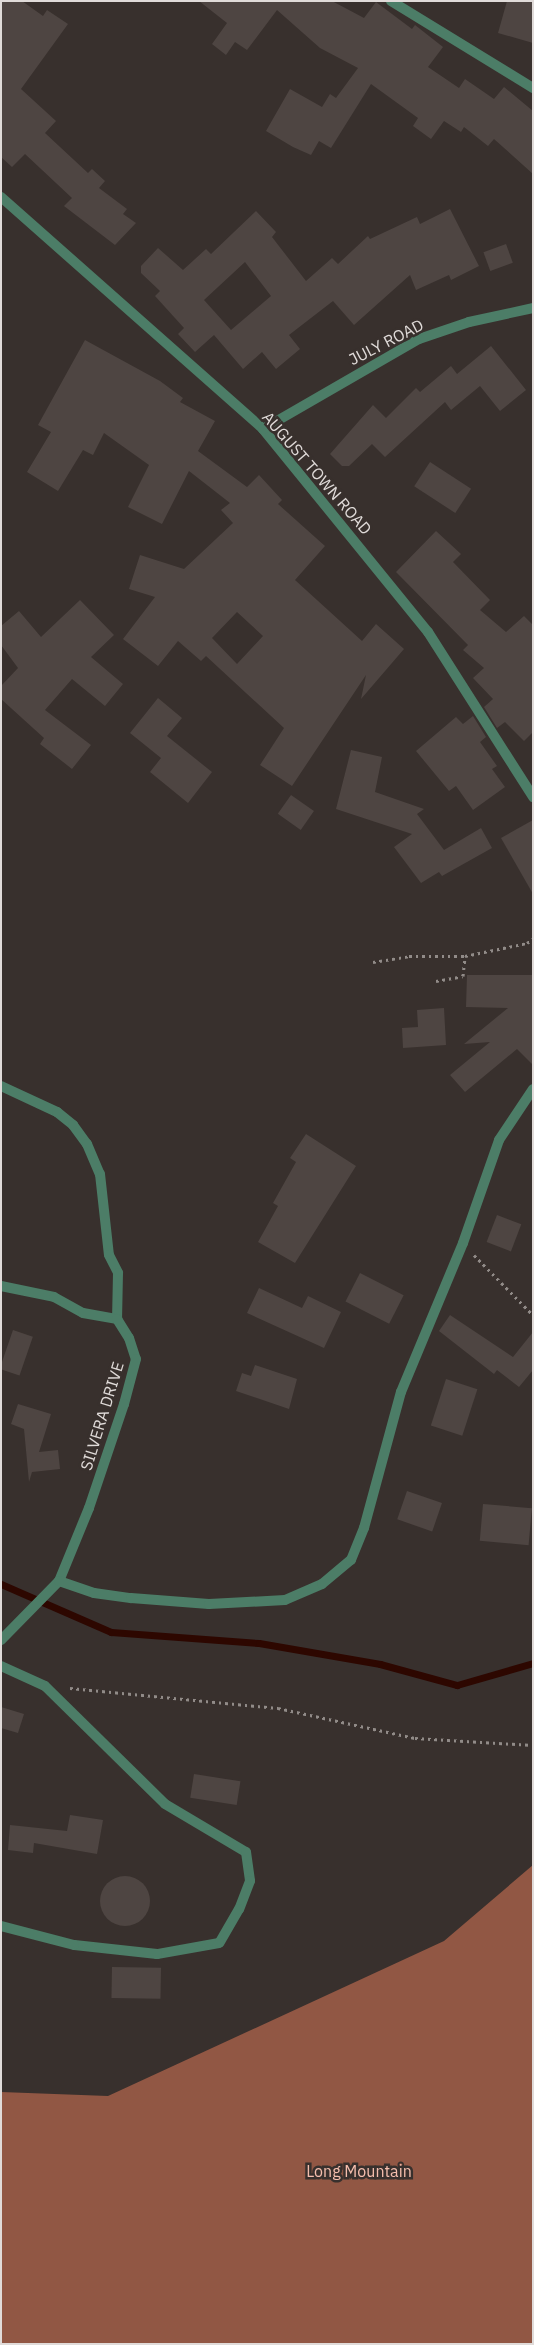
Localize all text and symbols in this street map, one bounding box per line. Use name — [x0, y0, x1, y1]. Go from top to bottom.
street label: JULY ROAD — [345, 315, 427, 369]
street label: AUGUST TOWN ROAD — [258, 408, 376, 538]
street label: SILVERA DRIVE — [76, 1359, 128, 1473]
park label: Long Mountain — [306, 2161, 412, 2181]

